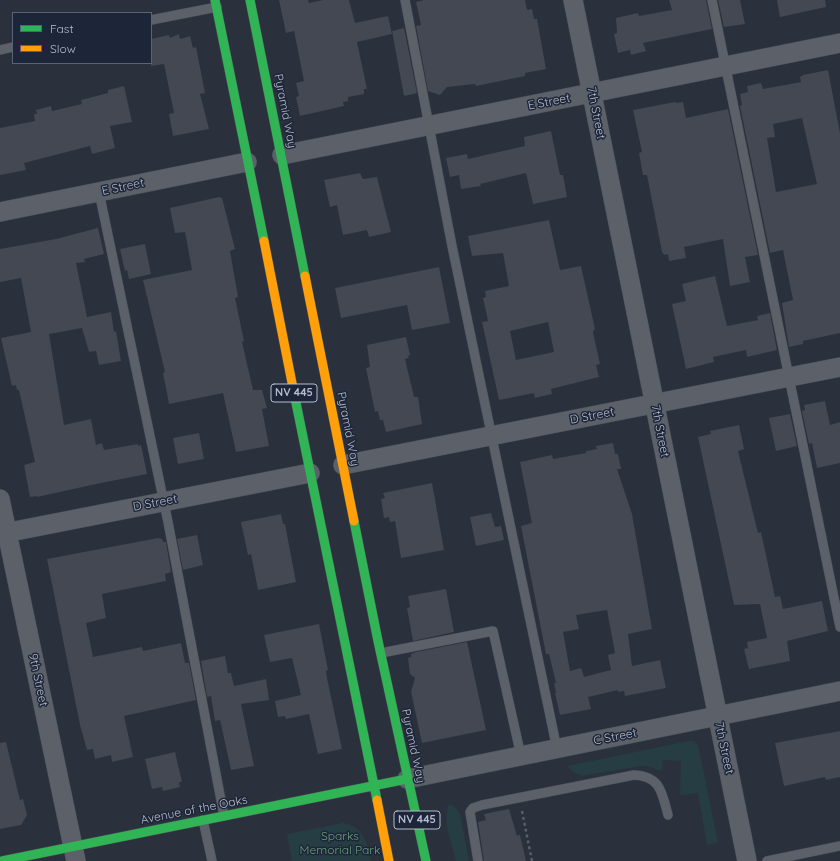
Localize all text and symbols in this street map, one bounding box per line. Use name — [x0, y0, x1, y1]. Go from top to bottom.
legend — [12, 12, 152, 64]
text: Fast — [50, 21, 74, 36]
text: Slow — [50, 41, 76, 56]
street label: Pyramid Way — [271, 73, 299, 149]
street label: 7th Street — [584, 86, 608, 140]
street label: E Street — [527, 91, 571, 113]
street label: E Street — [101, 175, 145, 199]
road number: NV 445 — [271, 384, 317, 402]
street label: Pyramid Way — [334, 391, 362, 467]
street label: 7th Street — [648, 404, 672, 458]
street label: D Street — [569, 405, 615, 427]
street label: D Street — [132, 492, 178, 514]
street label: 9th Street — [25, 652, 51, 708]
street label: Pyramid Way — [398, 708, 428, 784]
street label: 7th Street — [711, 721, 737, 775]
street label: C Street — [592, 726, 638, 748]
street label: Avenue of the Oaks — [139, 793, 249, 827]
road number: NV 445 — [394, 811, 440, 829]
park label: Sparks Memorial Park — [300, 829, 380, 857]

